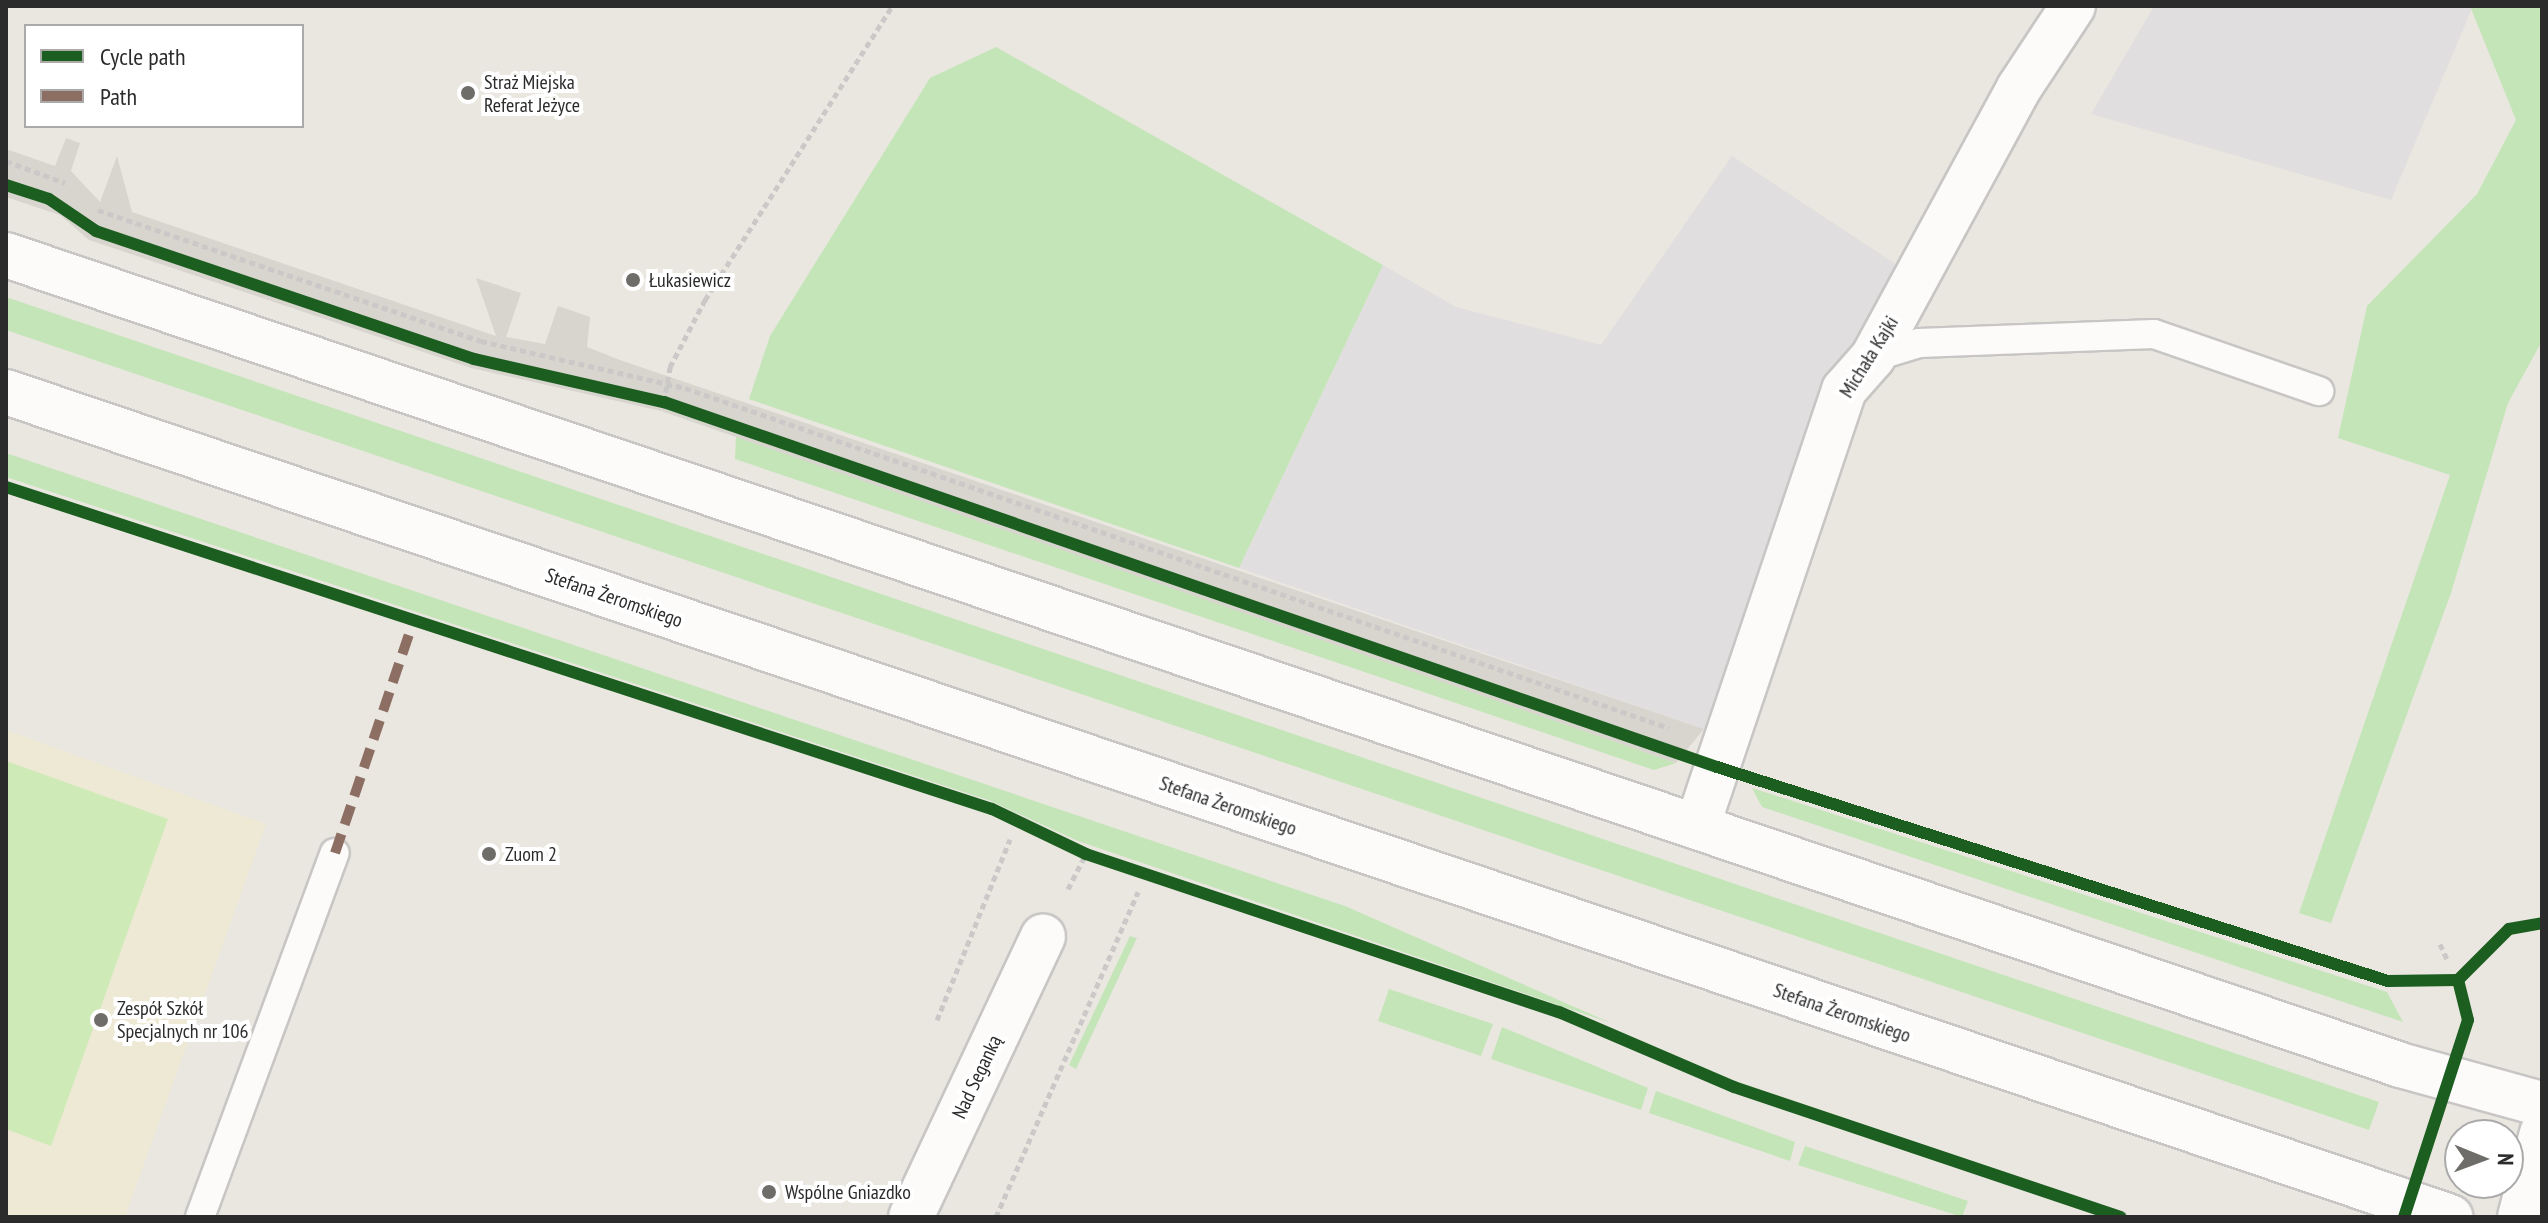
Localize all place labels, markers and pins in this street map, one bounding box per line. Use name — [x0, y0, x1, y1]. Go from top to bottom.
place label: Straż Miejska Referat Jeżyce — [484, 70, 580, 117]
marker: Straż Miejska Referat Jeżyce — [459, 84, 477, 102]
place label: Łukasiewicz — [649, 268, 731, 292]
marker: Łukasiewicz — [624, 271, 642, 289]
place label: Zuom 2 — [505, 842, 557, 866]
marker: Zuom 2 — [480, 845, 498, 863]
place label: Zespół Szkół Specjalnych nr 106 — [117, 996, 248, 1043]
marker: Zespół Szkół Specjalnych nr 106 — [92, 1011, 110, 1029]
place label: Wspólne Gniazdko — [785, 1180, 911, 1204]
marker: Wspólne Gniazdko — [760, 1183, 778, 1201]

